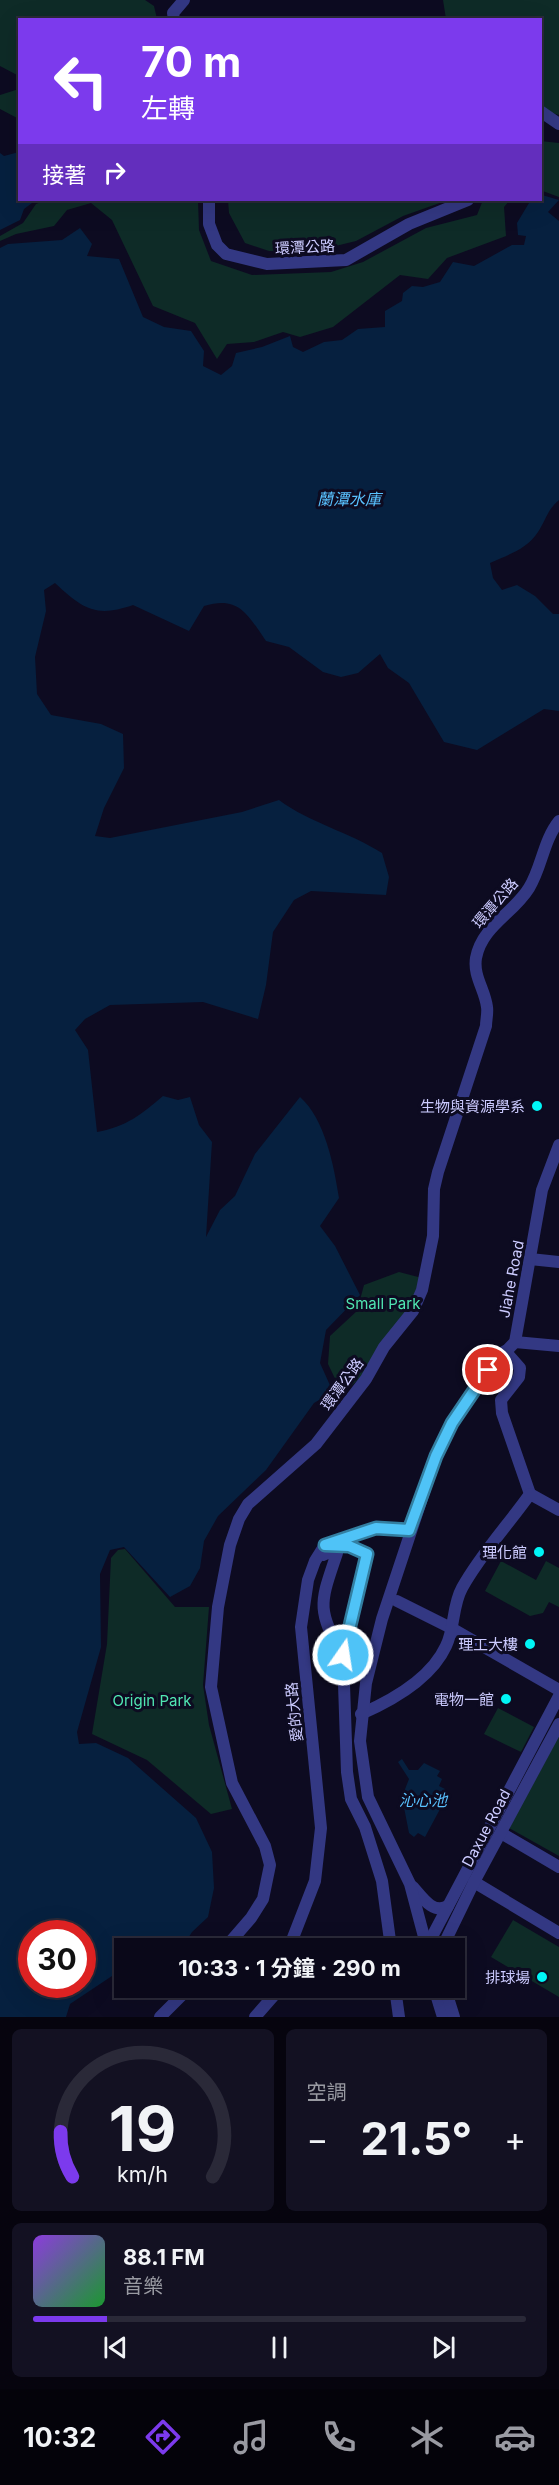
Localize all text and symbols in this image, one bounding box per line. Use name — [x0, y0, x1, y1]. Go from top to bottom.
text: 70 m — [141, 36, 241, 87]
icon: left — [42, 42, 120, 120]
text: 左轉 — [141, 92, 195, 125]
icon: right — [98, 156, 131, 189]
text: 接著 — [42, 162, 86, 188]
street label: 環潭公路 — [275, 236, 335, 258]
water label: 蘭潭水庫 — [317, 489, 384, 509]
street label: 環潭公路 — [468, 874, 522, 932]
place label: 生物與資源學系 — [420, 1097, 525, 1116]
marker: 生物與資源學系 — [530, 1099, 544, 1113]
street label: Jiahe Road — [494, 1239, 528, 1319]
park label: Small Park — [346, 1294, 421, 1313]
pin — [462, 1344, 513, 1395]
icon: arrive — [471, 1353, 504, 1386]
street label: 環潭公路 — [317, 1354, 367, 1414]
place label: 理化館 — [482, 1543, 527, 1562]
marker: 理化館 — [532, 1545, 546, 1559]
position arrow — [311, 1623, 375, 1687]
place label: 理工大樓 — [458, 1635, 518, 1654]
marker: 理工大樓 — [523, 1637, 537, 1651]
street label: 愛的大路 — [281, 1681, 307, 1743]
place label: 電物一館 — [434, 1690, 494, 1709]
park label: Origin Park — [112, 1691, 192, 1710]
marker: 電物一館 — [499, 1692, 513, 1706]
street label: Daxue Road — [458, 1786, 514, 1870]
water label: 沁心池 — [399, 1790, 449, 1810]
speed limit sign: 30 — [18, 1920, 96, 1998]
text: 10:33 · 1 分鐘 · 290 m — [178, 1955, 401, 1981]
place label: 排球場 — [485, 1968, 530, 1987]
marker: 排球場 — [535, 1970, 549, 1984]
text: 空調 — [307, 2080, 347, 2104]
text: 19 — [109, 2091, 176, 2166]
text: 21.5° — [360, 2111, 472, 2166]
text: − — [307, 2119, 328, 2159]
text: + — [504, 2119, 526, 2159]
text: km/h — [117, 2161, 168, 2187]
text: 88.1 FM — [123, 2244, 205, 2270]
text: 音樂 — [123, 2274, 163, 2298]
icon: previous — [99, 2331, 132, 2364]
icon: pause — [263, 2331, 296, 2364]
icon: next — [427, 2331, 460, 2364]
icon: directions — [142, 2416, 184, 2458]
icon: music — [230, 2416, 272, 2458]
icon: phone — [318, 2416, 360, 2458]
icon: climate — [406, 2416, 448, 2458]
icon: car — [494, 2416, 536, 2458]
text: 10:32 — [23, 2421, 96, 2454]

